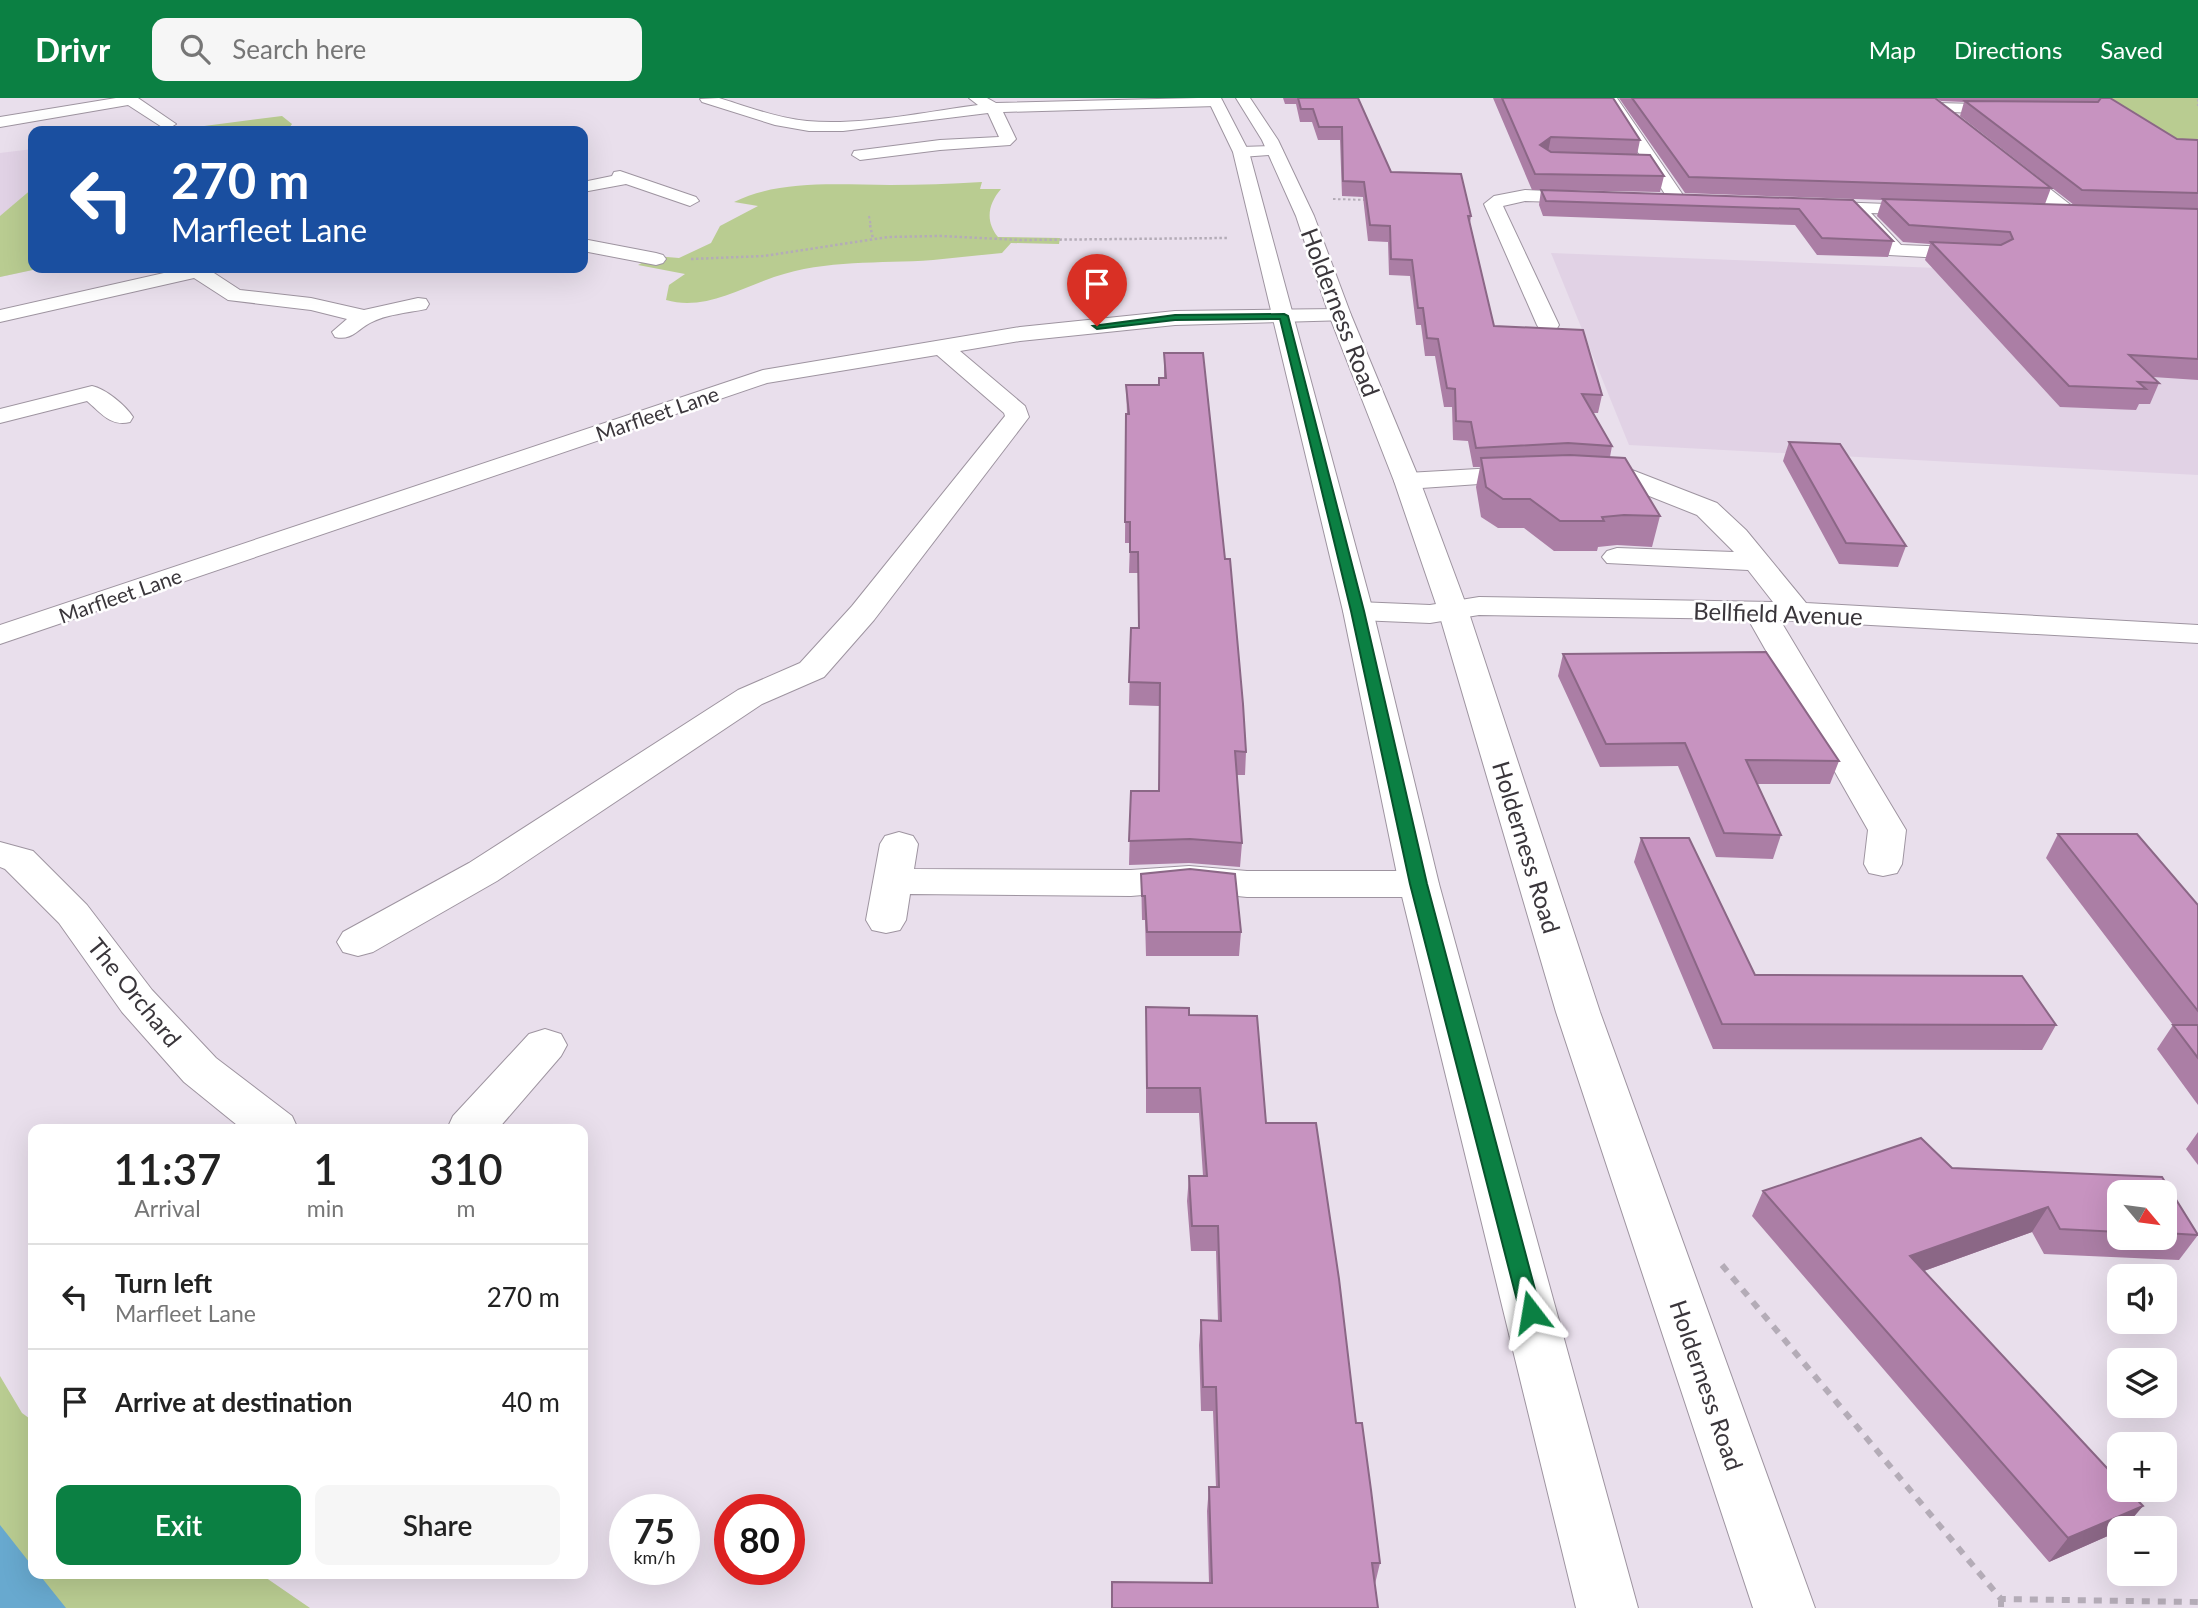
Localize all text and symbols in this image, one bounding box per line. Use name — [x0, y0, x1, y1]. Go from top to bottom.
search box — [152, 18, 642, 81]
text: Drivr — [35, 29, 110, 69]
icon: search — [176, 30, 214, 68]
text: Search here — [232, 33, 366, 65]
text: Map — [1869, 35, 1916, 64]
text: Directions — [1954, 35, 2062, 64]
text: Saved — [2100, 35, 2163, 64]
text: 270 m — [171, 151, 309, 209]
icon: left — [56, 154, 147, 245]
text: Marfleet Lane — [171, 210, 367, 249]
street label: Holderness Road — [1296, 224, 1386, 400]
pin — [1067, 254, 1127, 326]
icon: arrive — [1078, 265, 1116, 303]
street label: Marfleet Lane — [592, 380, 722, 446]
street label: Marfleet Lane — [55, 562, 185, 628]
street label: Bellfield Avenue — [1693, 596, 1863, 630]
street label: Holderness Road — [1487, 758, 1567, 936]
street label: The Orchard — [82, 932, 188, 1052]
text: 11:37 — [113, 1144, 221, 1194]
text: 1 — [313, 1144, 338, 1194]
text: 310 — [430, 1144, 503, 1194]
north arrow — [2107, 1180, 2177, 1250]
map controls — [2107, 1180, 2177, 1586]
text: Arrival — [134, 1194, 201, 1222]
text: min — [307, 1194, 344, 1222]
text: m — [457, 1194, 476, 1222]
button: sound — [2107, 1264, 2177, 1334]
text: Turn left — [115, 1267, 212, 1299]
position arrow — [1494, 1275, 1568, 1349]
icon: left — [56, 1278, 94, 1316]
text: 270 m — [487, 1281, 560, 1313]
street label: Holderness Road — [1664, 1296, 1750, 1474]
text: Marfleet Lane — [115, 1299, 256, 1327]
button: layers — [2107, 1348, 2177, 1418]
icon: arrive — [56, 1383, 94, 1421]
text: Arrive at destination — [115, 1386, 352, 1418]
text: 40 m — [502, 1386, 560, 1418]
button: + — [2107, 1432, 2177, 1502]
button: Exit — [56, 1485, 301, 1565]
button: Share — [315, 1485, 560, 1565]
speed limit sign: 80 — [714, 1494, 805, 1585]
text: 75 — [634, 1509, 675, 1551]
button: − — [2107, 1516, 2177, 1586]
text: km/h — [633, 1546, 676, 1568]

